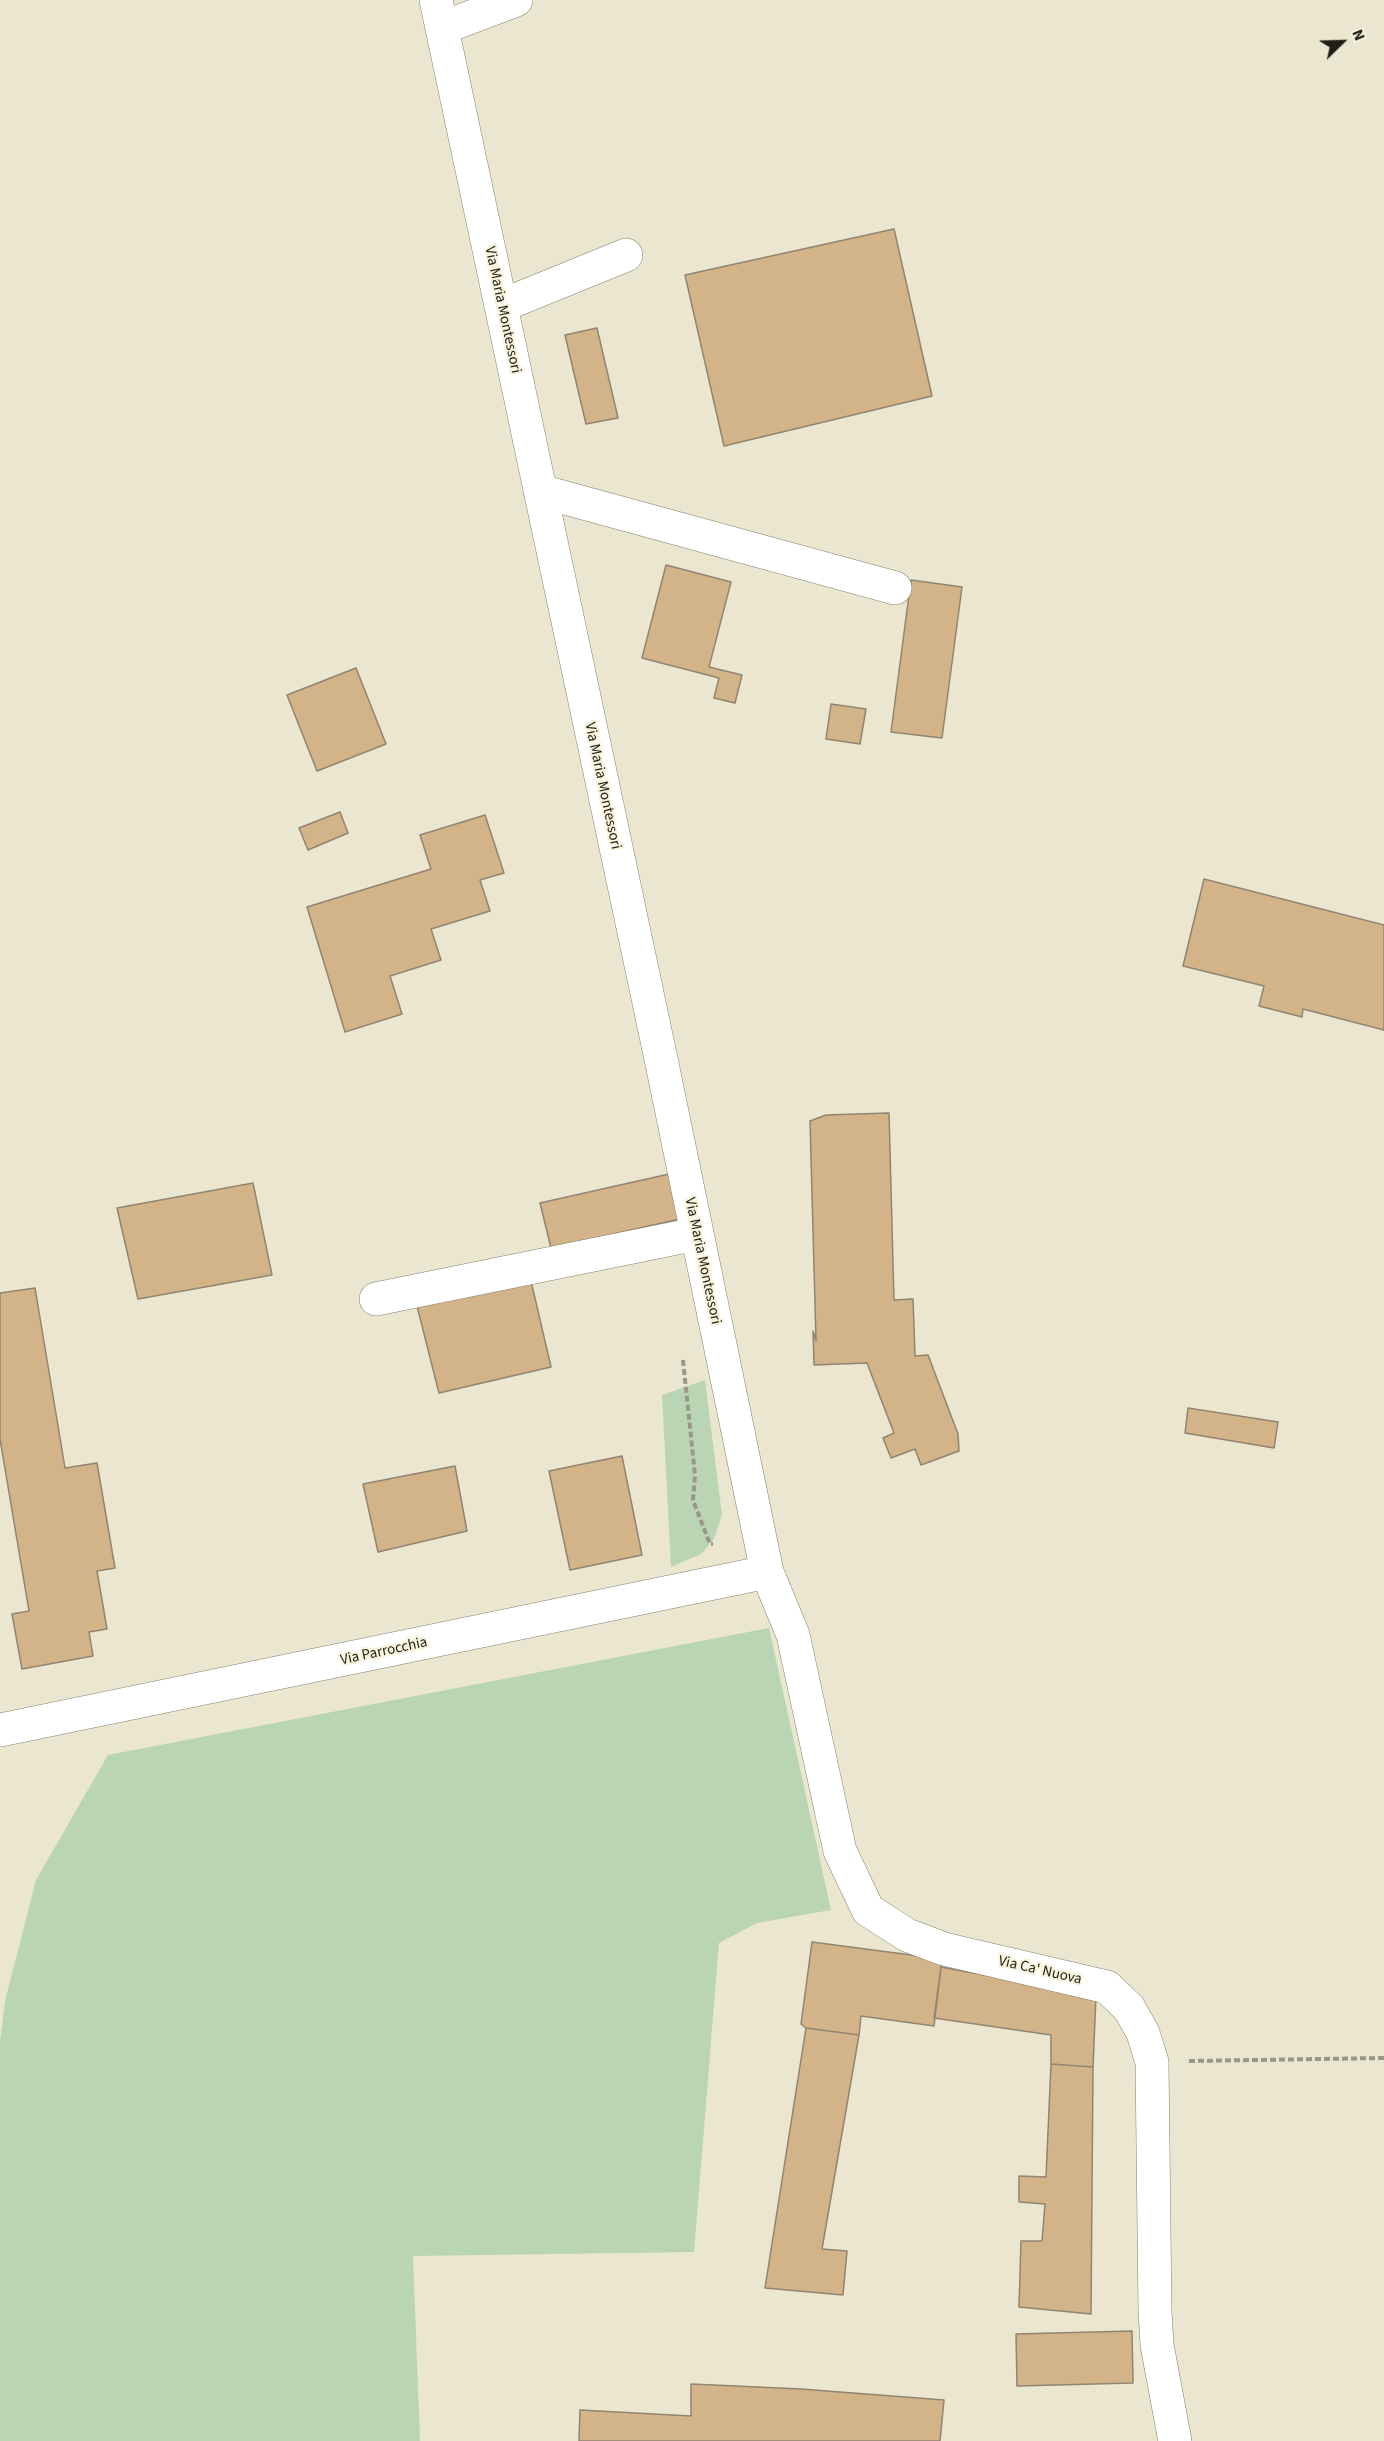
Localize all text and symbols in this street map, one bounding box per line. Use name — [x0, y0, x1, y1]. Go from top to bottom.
north arrow — [1312, 12, 1372, 72]
text: N — [1346, 26, 1371, 44]
street label: Via Maria Montessori — [480, 245, 524, 375]
street label: Via Maria Montessori — [580, 721, 624, 851]
street label: Via Maria Montessori — [680, 1196, 724, 1326]
street label: Via Parrocchia — [339, 1634, 429, 1670]
street label: Via Ca' Nuova — [997, 1953, 1083, 1989]

